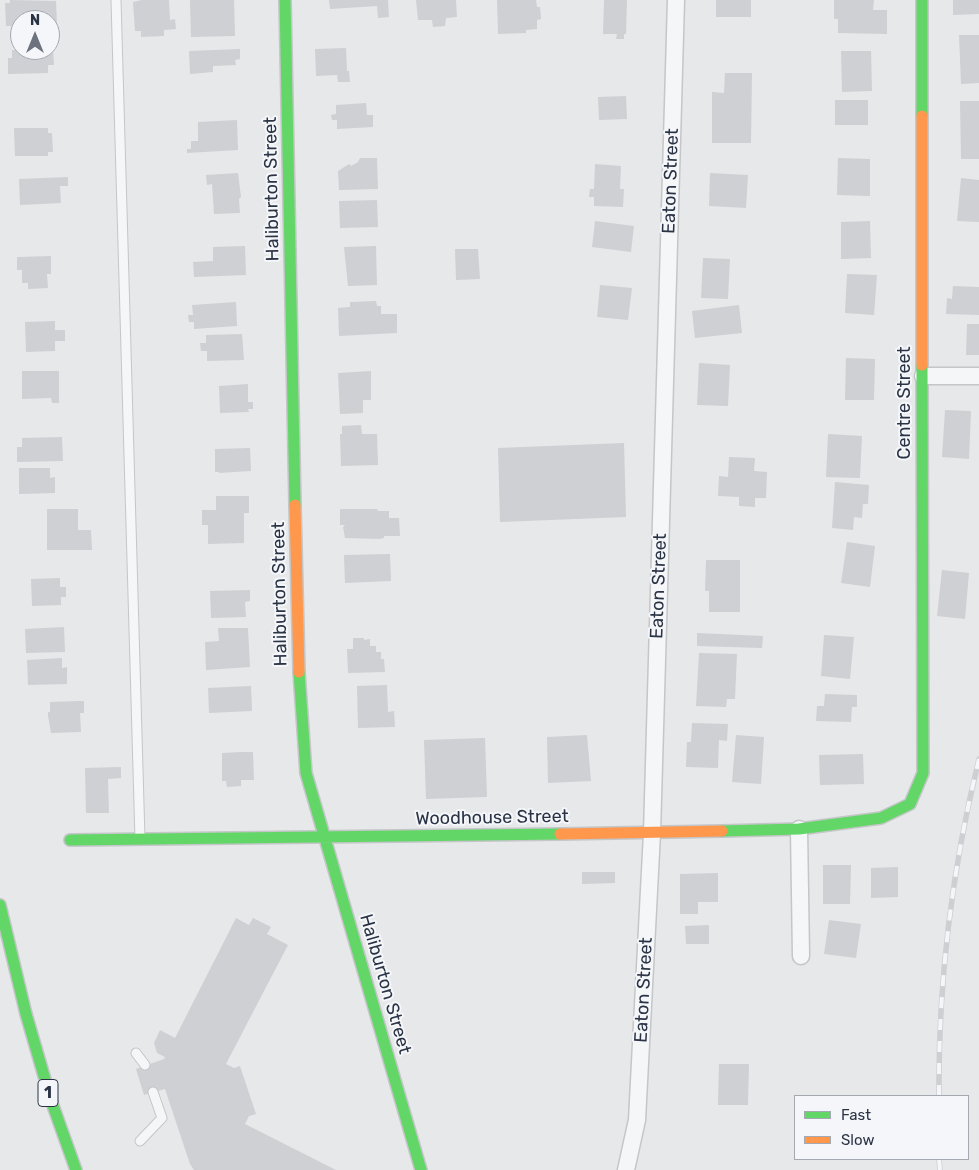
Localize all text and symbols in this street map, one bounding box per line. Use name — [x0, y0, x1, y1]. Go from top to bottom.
north arrow — [10, 10, 60, 60]
text: N — [30, 12, 40, 29]
street label: Haliburton Street — [260, 117, 284, 261]
street label: Eaton Street — [658, 128, 684, 234]
street label: Centre Street — [894, 346, 916, 460]
street label: Haliburton Street — [268, 522, 292, 666]
street label: Eaton Street — [646, 533, 672, 639]
street label: Woodhouse Street — [415, 806, 569, 830]
street label: Haliburton Street — [355, 912, 415, 1056]
street label: Eaton Street — [630, 937, 658, 1043]
road number: 1 — [38, 1080, 58, 1106]
legend — [794, 1095, 969, 1160]
text: Fast — [841, 1106, 871, 1124]
text: Slow — [841, 1131, 874, 1149]

